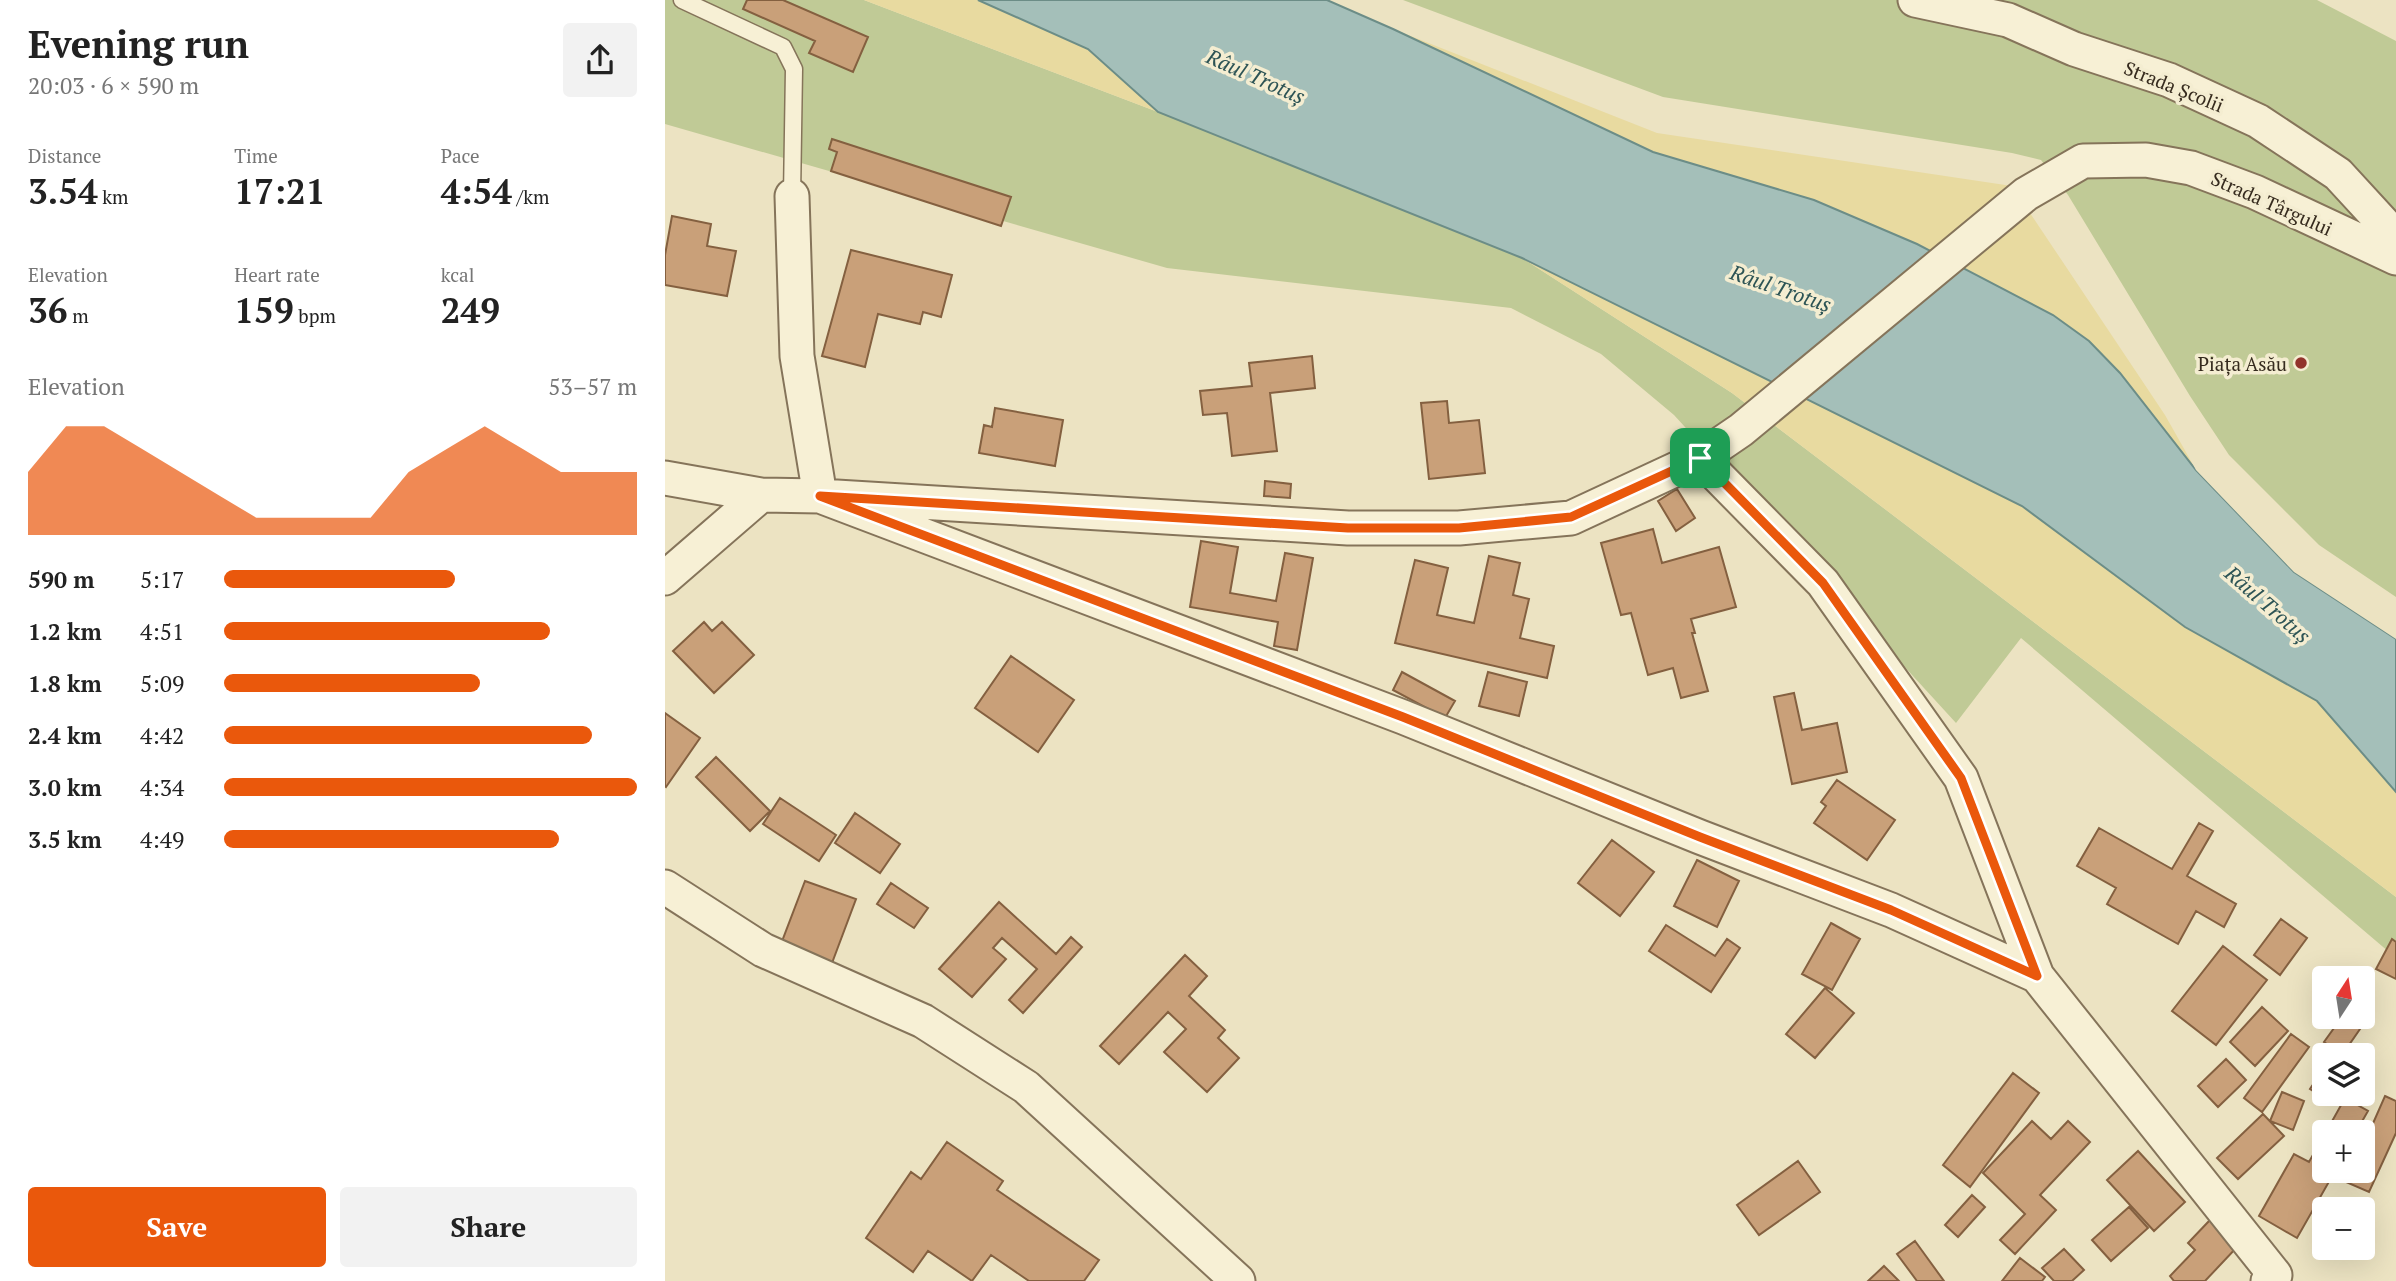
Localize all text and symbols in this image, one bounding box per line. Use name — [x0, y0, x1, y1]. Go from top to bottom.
text: Evening run — [28, 19, 249, 69]
button: share — [563, 23, 637, 97]
water label: Râul Trotuș — [1201, 41, 1310, 110]
street label: Strada Școlii — [2121, 55, 2227, 117]
text: 20:03 · 6 × 590 m — [28, 70, 199, 101]
text: Distance — [28, 143, 101, 168]
text: Time — [234, 143, 278, 168]
text: Pace — [441, 143, 480, 168]
street label: Strada Târgului — [2208, 165, 2336, 241]
text: 3.54 — [28, 168, 98, 214]
text: 17:21 — [234, 168, 325, 214]
text: 4:54 — [441, 168, 512, 214]
text: km — [98, 184, 129, 209]
text: /km — [512, 184, 549, 209]
water label: Râul Trotuș — [1726, 257, 1835, 318]
text: Elevation — [28, 262, 108, 287]
text: Heart rate — [234, 262, 320, 287]
text: kcal — [441, 262, 474, 287]
text: 36 — [28, 287, 68, 333]
text: 159 — [234, 287, 294, 333]
text: 249 — [441, 287, 500, 333]
text: m — [68, 303, 89, 328]
text: bpm — [294, 303, 336, 328]
place label: Piața Asău — [2198, 351, 2287, 376]
marker: Piața Asău — [2293, 355, 2309, 371]
text: Elevation — [28, 371, 125, 402]
text: 53–57 m — [548, 371, 637, 402]
pin — [1670, 428, 1730, 488]
icon: arrive — [1681, 439, 1719, 477]
water label: Râul Trotuș — [2218, 558, 2317, 649]
text: 590 m — [28, 564, 94, 595]
text: 5:17 — [140, 564, 184, 595]
text: 1.2 km — [28, 616, 102, 647]
text: 4:51 — [140, 616, 184, 647]
text: 1.8 km — [28, 668, 102, 699]
text: 5:09 — [140, 668, 184, 699]
text: 2.4 km — [28, 720, 102, 751]
text: 4:42 — [140, 720, 184, 751]
text: 3.0 km — [28, 772, 102, 803]
text: 4:34 — [140, 772, 184, 803]
text: 3.5 km — [28, 824, 102, 855]
text: 4:49 — [140, 824, 184, 855]
north arrow — [2312, 966, 2375, 1029]
map controls — [2312, 966, 2375, 1260]
button: layers — [2312, 1043, 2375, 1106]
button: + — [2312, 1120, 2375, 1183]
button: Save — [28, 1187, 326, 1267]
button: Share — [340, 1187, 637, 1267]
button: − — [2312, 1197, 2375, 1260]

